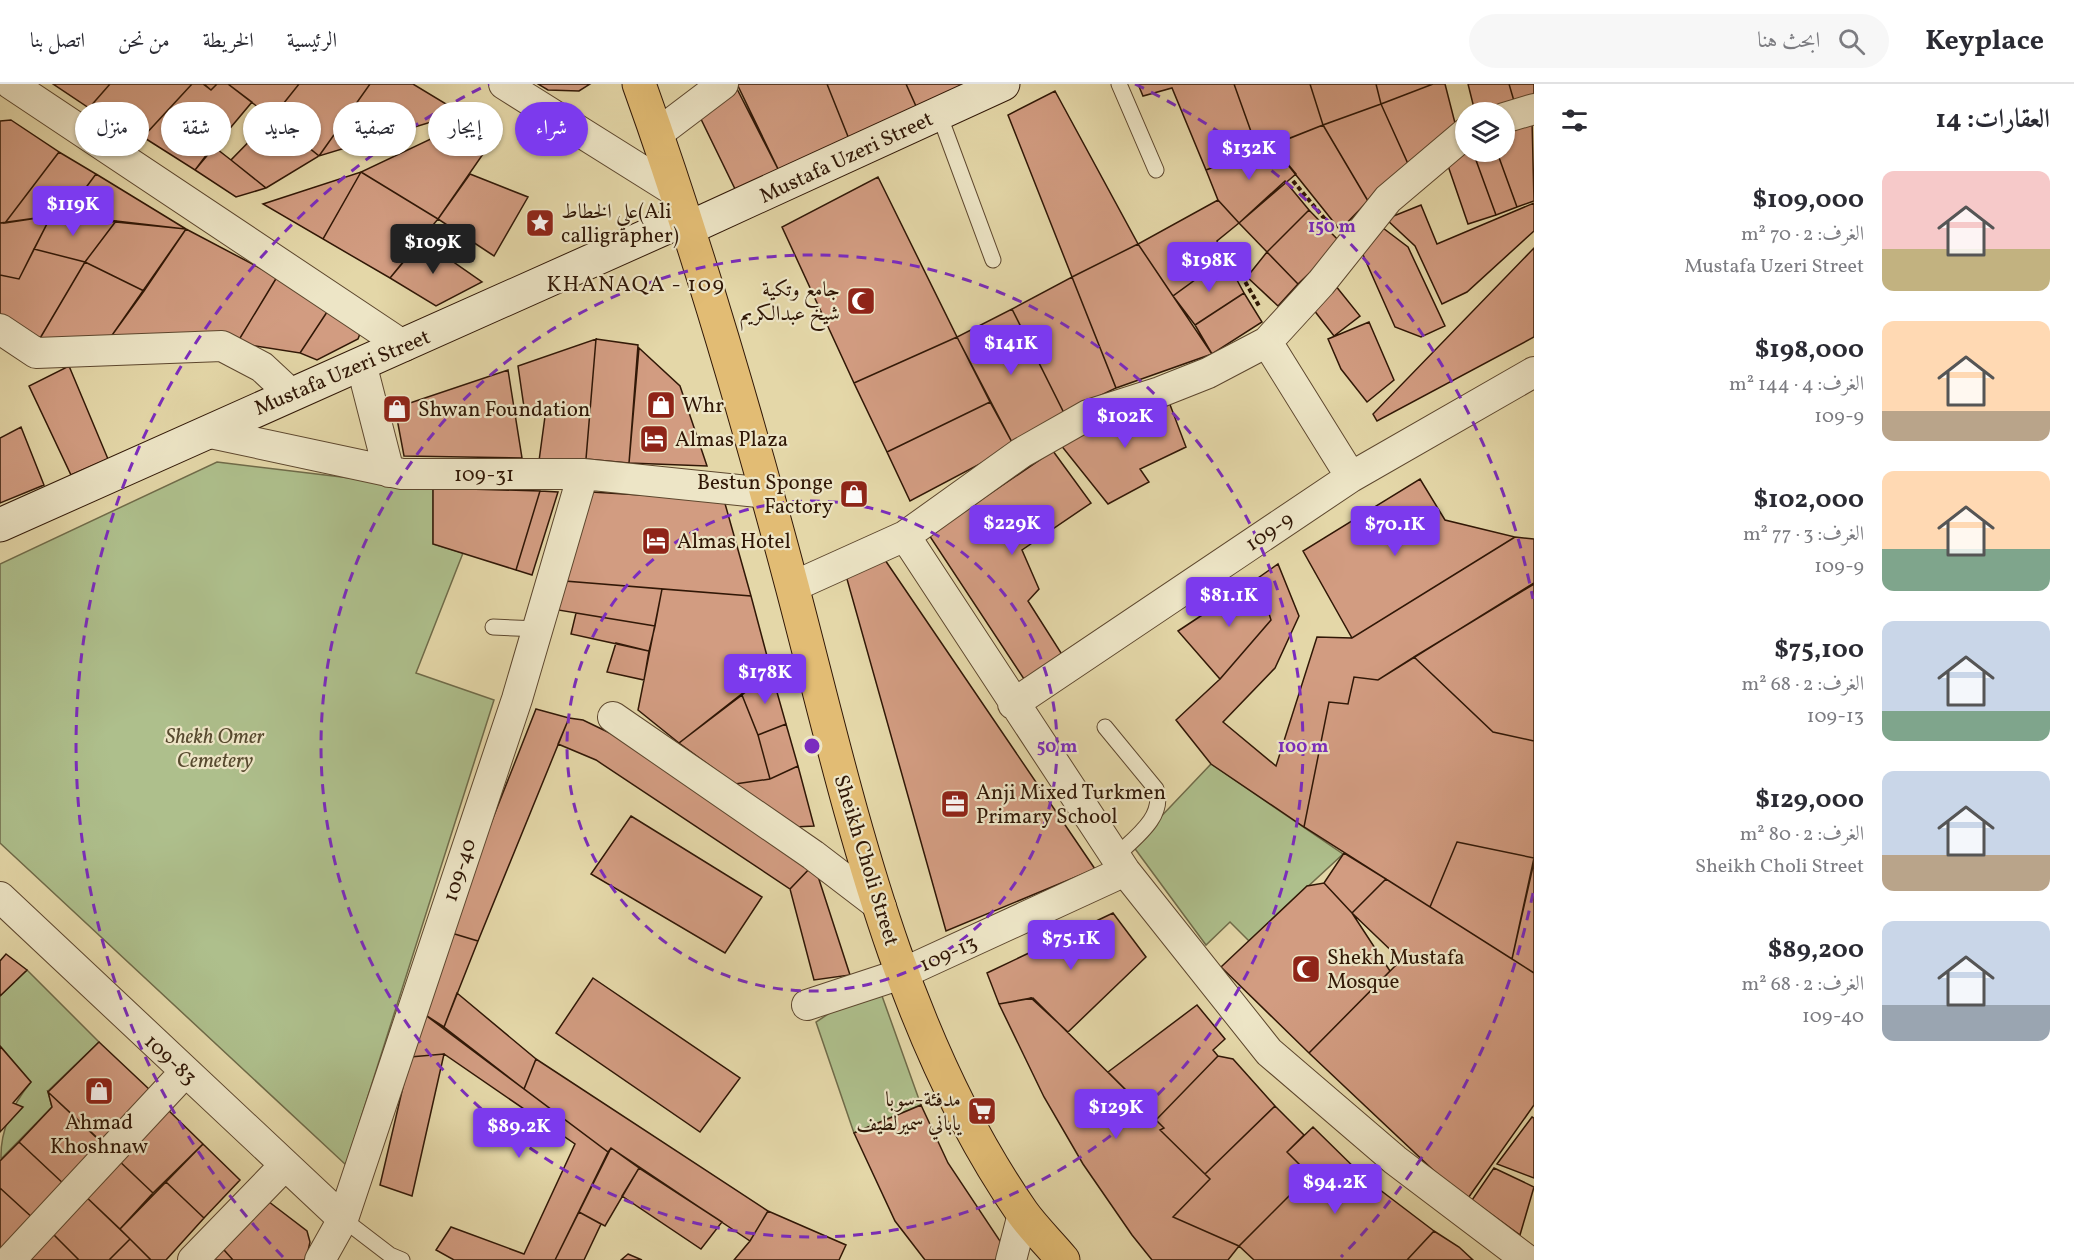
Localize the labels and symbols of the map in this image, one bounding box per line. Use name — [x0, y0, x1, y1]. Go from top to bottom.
street label: Mustafa Uzeri Street — [755, 105, 938, 211]
pin: $132K — [1207, 130, 1291, 181]
pin: $119K — [31, 186, 115, 237]
place label: علي الخطاط(Ali calligrapher) — [561, 198, 679, 251]
place icon: علي الخطاط(Ali calligrapher) — [524, 207, 556, 239]
text: 150 m — [1308, 215, 1356, 240]
pin: $109K — [391, 224, 475, 275]
pin: $198K — [1167, 242, 1251, 293]
district label: KHANAQA - 109 — [546, 270, 726, 301]
place label: جامع وتكية شيخ عبدالكريم — [740, 276, 840, 332]
mosque icon: جامع وتكية شيخ عبدالكريم — [845, 285, 877, 317]
street label: Mustafa Uzeri Street — [250, 323, 435, 424]
pin: $141K — [969, 325, 1053, 376]
shop icon: Whr — [645, 389, 677, 421]
place label: Whr — [682, 392, 724, 421]
shop icon: Shwan Foundation — [381, 393, 413, 425]
place label: Shwan Foundation — [418, 396, 590, 425]
pin: $102K — [1083, 398, 1167, 449]
hotel icon: Almas Plaza — [638, 423, 670, 455]
place label: Almas Plaza — [675, 426, 788, 455]
street label: 109-31 — [454, 461, 514, 490]
place label: Bestun Sponge Factory — [697, 469, 834, 522]
shop icon: Bestun Sponge Factory — [838, 478, 870, 510]
pin: $229K — [970, 505, 1054, 556]
street label: 109-9 — [1240, 506, 1300, 559]
pin: $70.1K — [1346, 506, 1444, 557]
hotel icon: Almas Hotel — [640, 525, 672, 557]
place label: Almas Hotel — [677, 528, 791, 557]
pin: $81.1K — [1180, 577, 1278, 628]
pin: $178K — [723, 654, 807, 705]
park label: Shekh Omer Cemetery — [166, 723, 265, 776]
text: 50 m — [1037, 735, 1077, 760]
text: 100 m — [1278, 735, 1328, 760]
centre of rings — [802, 736, 822, 756]
street label: Sheikh Choli Street — [826, 771, 905, 950]
place label: Anji Mixed Turkmen Primary School — [976, 779, 1166, 832]
office icon: Anji Mixed Turkmen Primary School — [939, 788, 971, 820]
street label: 109-40 — [437, 835, 484, 906]
pin: $75.1K — [1022, 920, 1120, 971]
street label: 109-13 — [915, 929, 982, 980]
place label: Shekh Mustafa Mosque — [1327, 944, 1465, 997]
mosque icon: Shekh Mustafa Mosque — [1290, 953, 1322, 985]
street label: 109-83 — [137, 1028, 203, 1092]
shop icon: Ahmad Khoshnaw — [83, 1075, 115, 1107]
place label: مدفئة-سوبا ياباني سميرلطيف — [856, 1086, 962, 1140]
pin: $129K — [1074, 1089, 1158, 1140]
supermarket icon: مدفئة-سوبا ياباني سميرلطيف — [966, 1095, 998, 1127]
pin: $89.2K — [470, 1108, 568, 1159]
place label: Ahmad Khoshnaw — [50, 1109, 148, 1162]
pin: $94.2K — [1286, 1164, 1384, 1215]

